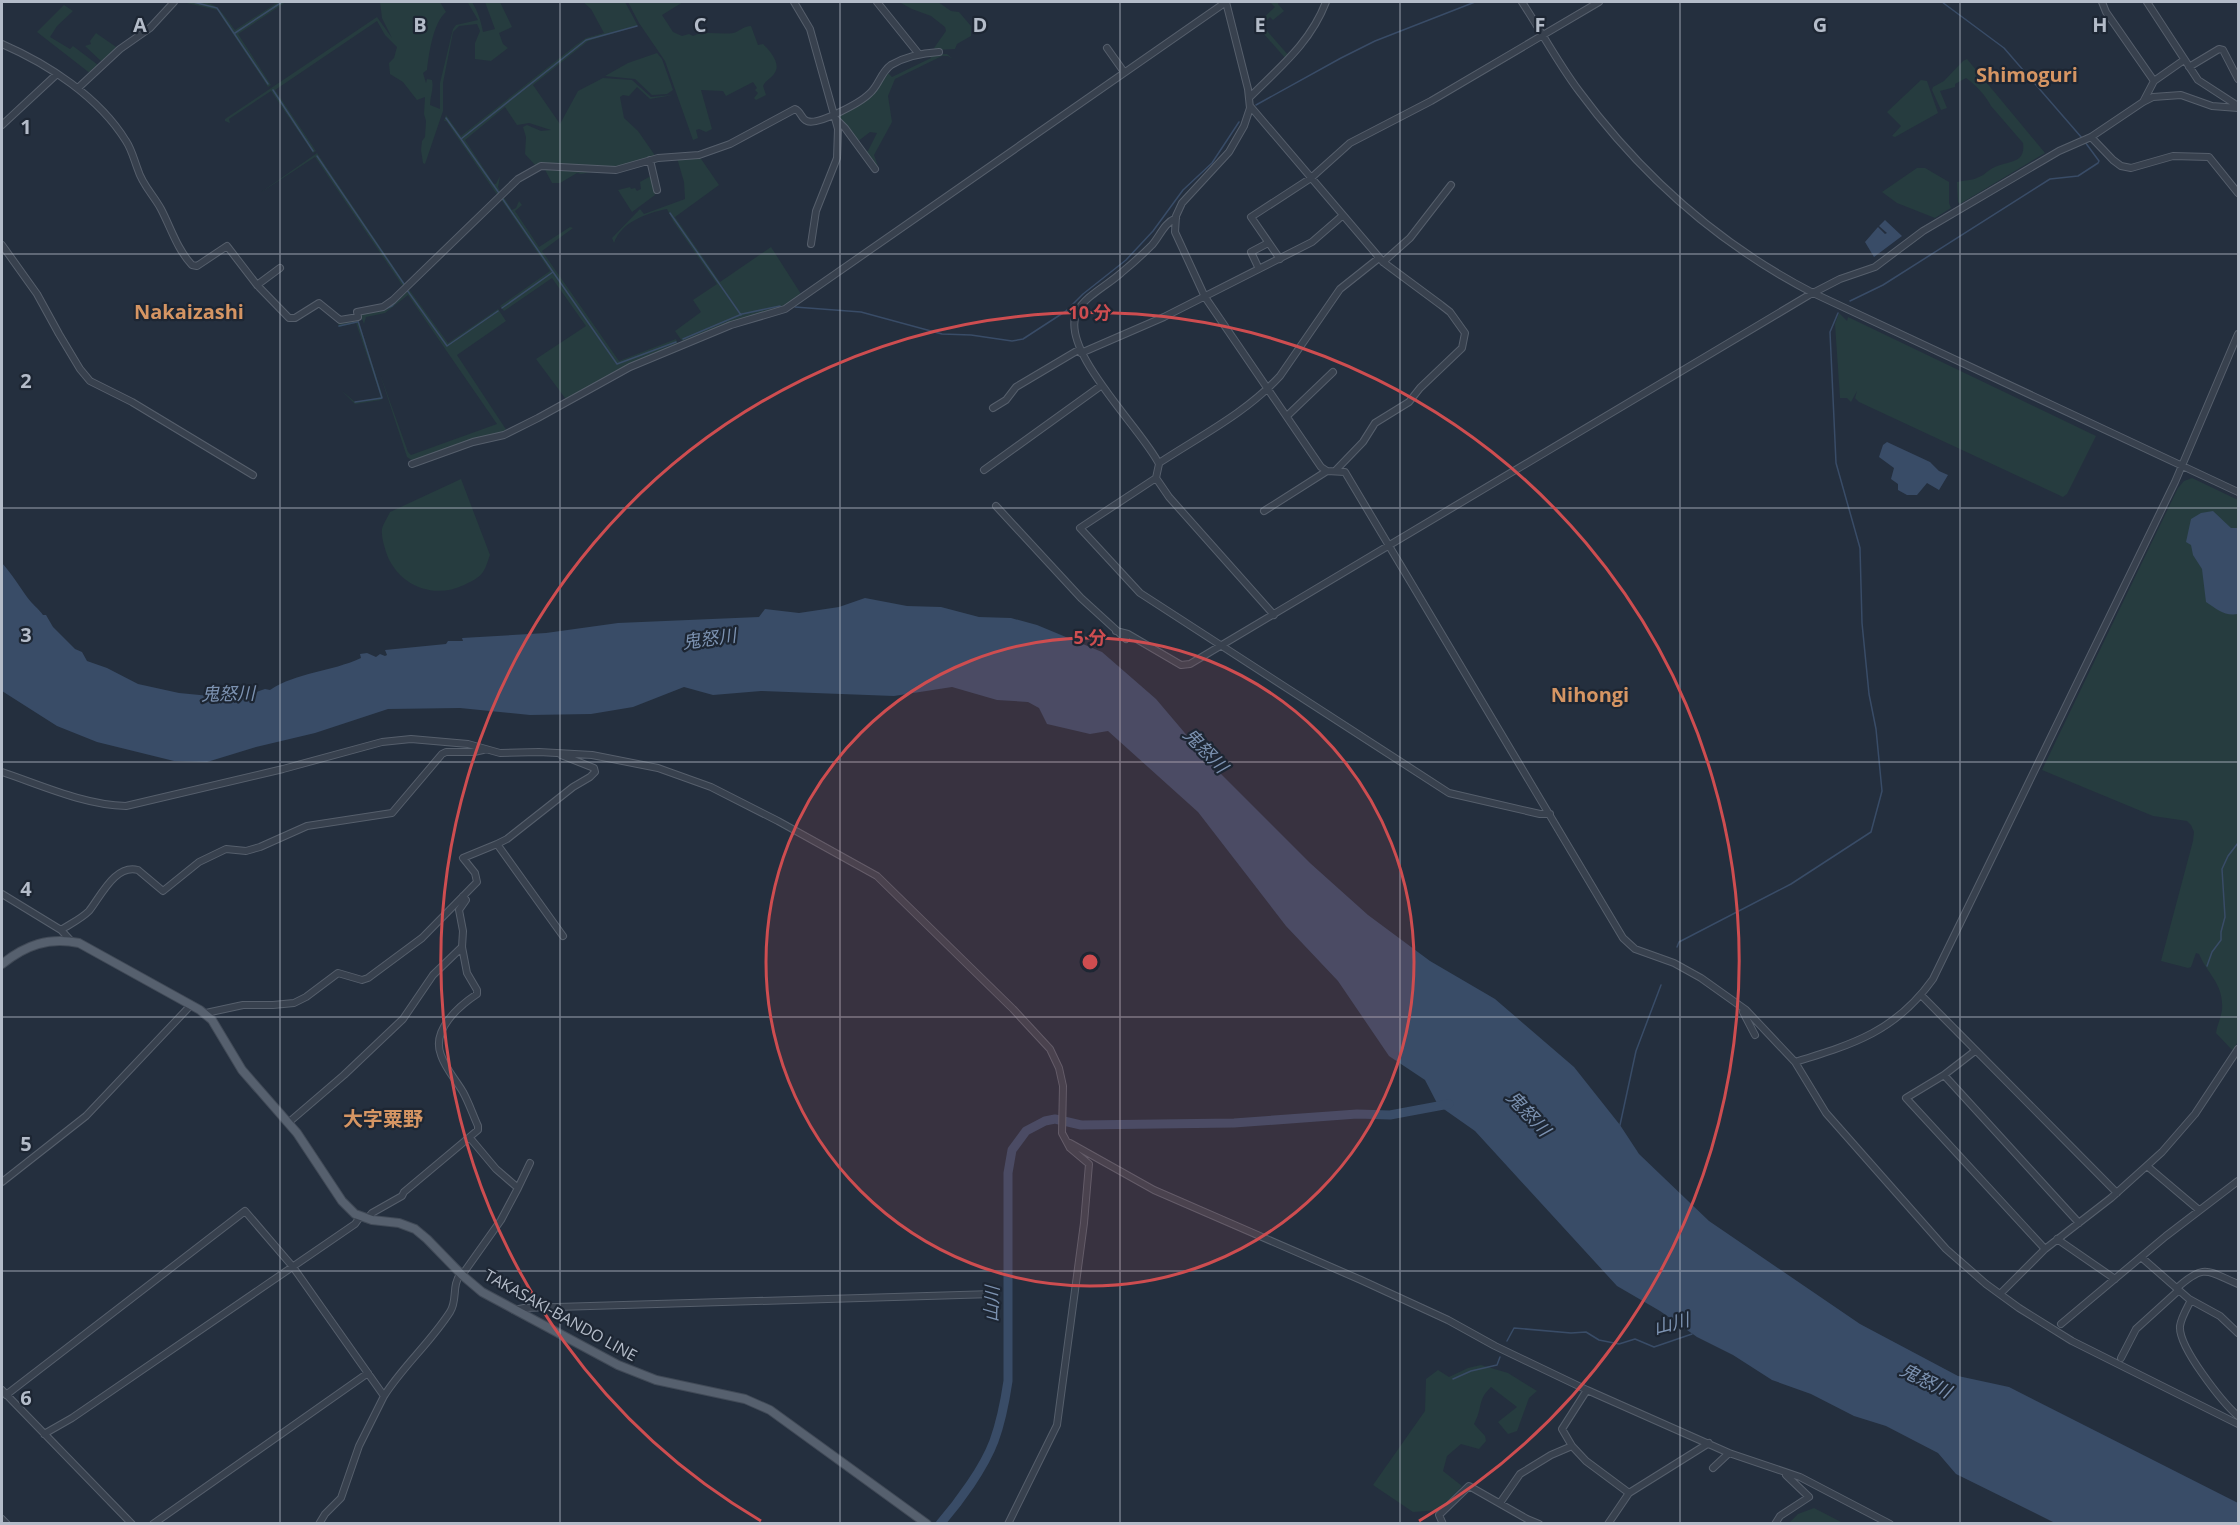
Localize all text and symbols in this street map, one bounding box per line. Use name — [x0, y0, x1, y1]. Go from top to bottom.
text: A — [133, 11, 147, 38]
text: B — [413, 11, 427, 38]
text: C — [694, 11, 707, 38]
text: D — [973, 11, 987, 38]
text: E — [1254, 11, 1266, 38]
text: F — [1535, 11, 1545, 38]
text: G — [1813, 11, 1827, 38]
text: H — [2092, 11, 2108, 38]
district label: Shimoguri — [1976, 61, 2078, 88]
text: 1 — [20, 113, 32, 140]
district label: Nakaizashi — [134, 298, 244, 325]
text: 10 分 — [1068, 300, 1112, 324]
text: 2 — [20, 367, 32, 394]
text: 3 — [20, 621, 32, 648]
water label: 鬼怒川 — [681, 622, 739, 654]
text: 5 分 — [1074, 625, 1106, 649]
water label: 鬼怒川 — [201, 680, 257, 705]
district label: Nihongi — [1551, 681, 1629, 708]
water label: 鬼怒川 — [1179, 722, 1235, 779]
text: 4 — [20, 875, 32, 902]
centre of rings — [1080, 952, 1100, 972]
water label: 鬼怒川 — [1502, 1085, 1558, 1142]
district label: 大字粟野 — [343, 1105, 423, 1132]
text: 5 — [20, 1130, 32, 1157]
street label: TAKASAKI-BANDO LINE — [481, 1264, 641, 1366]
water label: 山川 — [978, 1284, 1004, 1322]
water label: 山川 — [1651, 1307, 1693, 1339]
water label: 鬼怒川 — [1896, 1357, 1957, 1404]
text: 6 — [20, 1384, 32, 1411]

